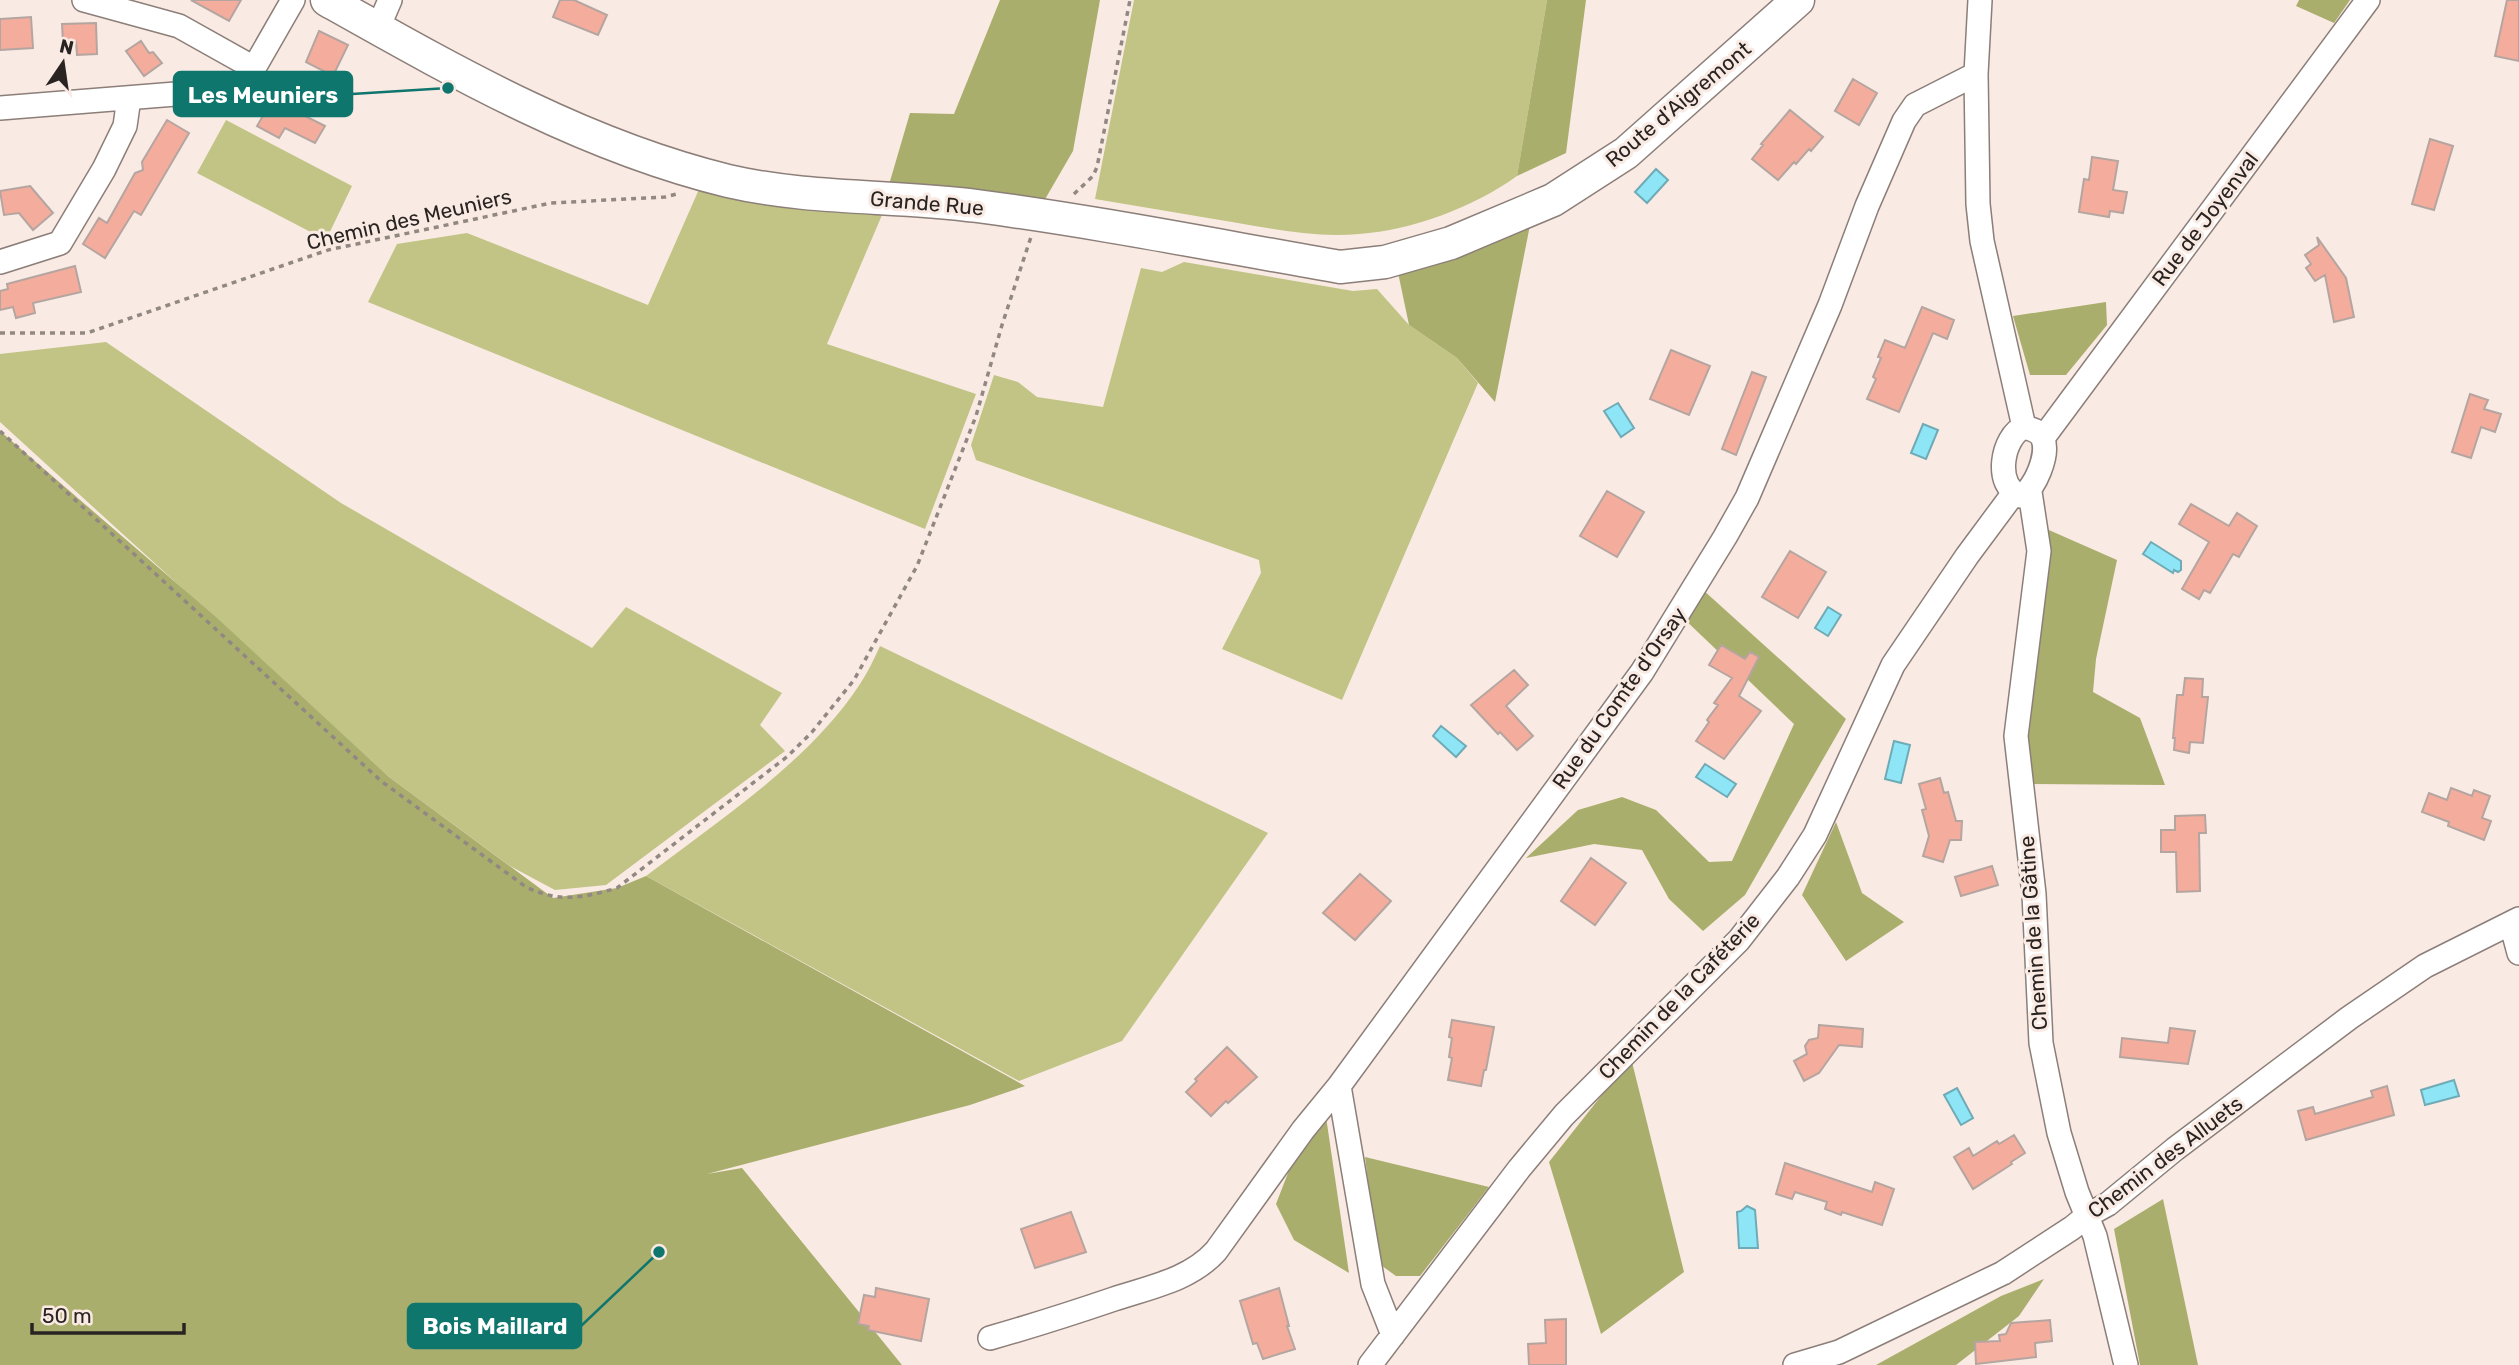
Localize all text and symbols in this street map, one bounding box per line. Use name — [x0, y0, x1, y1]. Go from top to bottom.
north arrow — [28, 28, 98, 98]
text: N — [57, 34, 76, 60]
street label: Route d’Aigremont — [1600, 36, 1756, 172]
callout: Les Meuniers — [174, 72, 352, 116]
text: Les Meuniers — [188, 81, 339, 109]
street label: Rue de Joyenval — [2147, 147, 2263, 291]
street label: Chemin des Meuniers — [304, 183, 514, 255]
street label: Grande Rue — [869, 186, 985, 220]
street label: Rue du Comte d'Orsay — [1547, 602, 1691, 794]
street label: Chemin de la Gâtine — [2014, 835, 2052, 1031]
street label: Chemin de la Caféterie — [1593, 908, 1765, 1084]
street label: Chemin des Alluets — [2083, 1091, 2247, 1223]
scale bar — [32, 1292, 184, 1336]
text: 50 m — [42, 1303, 92, 1328]
callout: Bois Maillard — [408, 1304, 581, 1348]
text: Bois Maillard — [422, 1312, 568, 1340]

